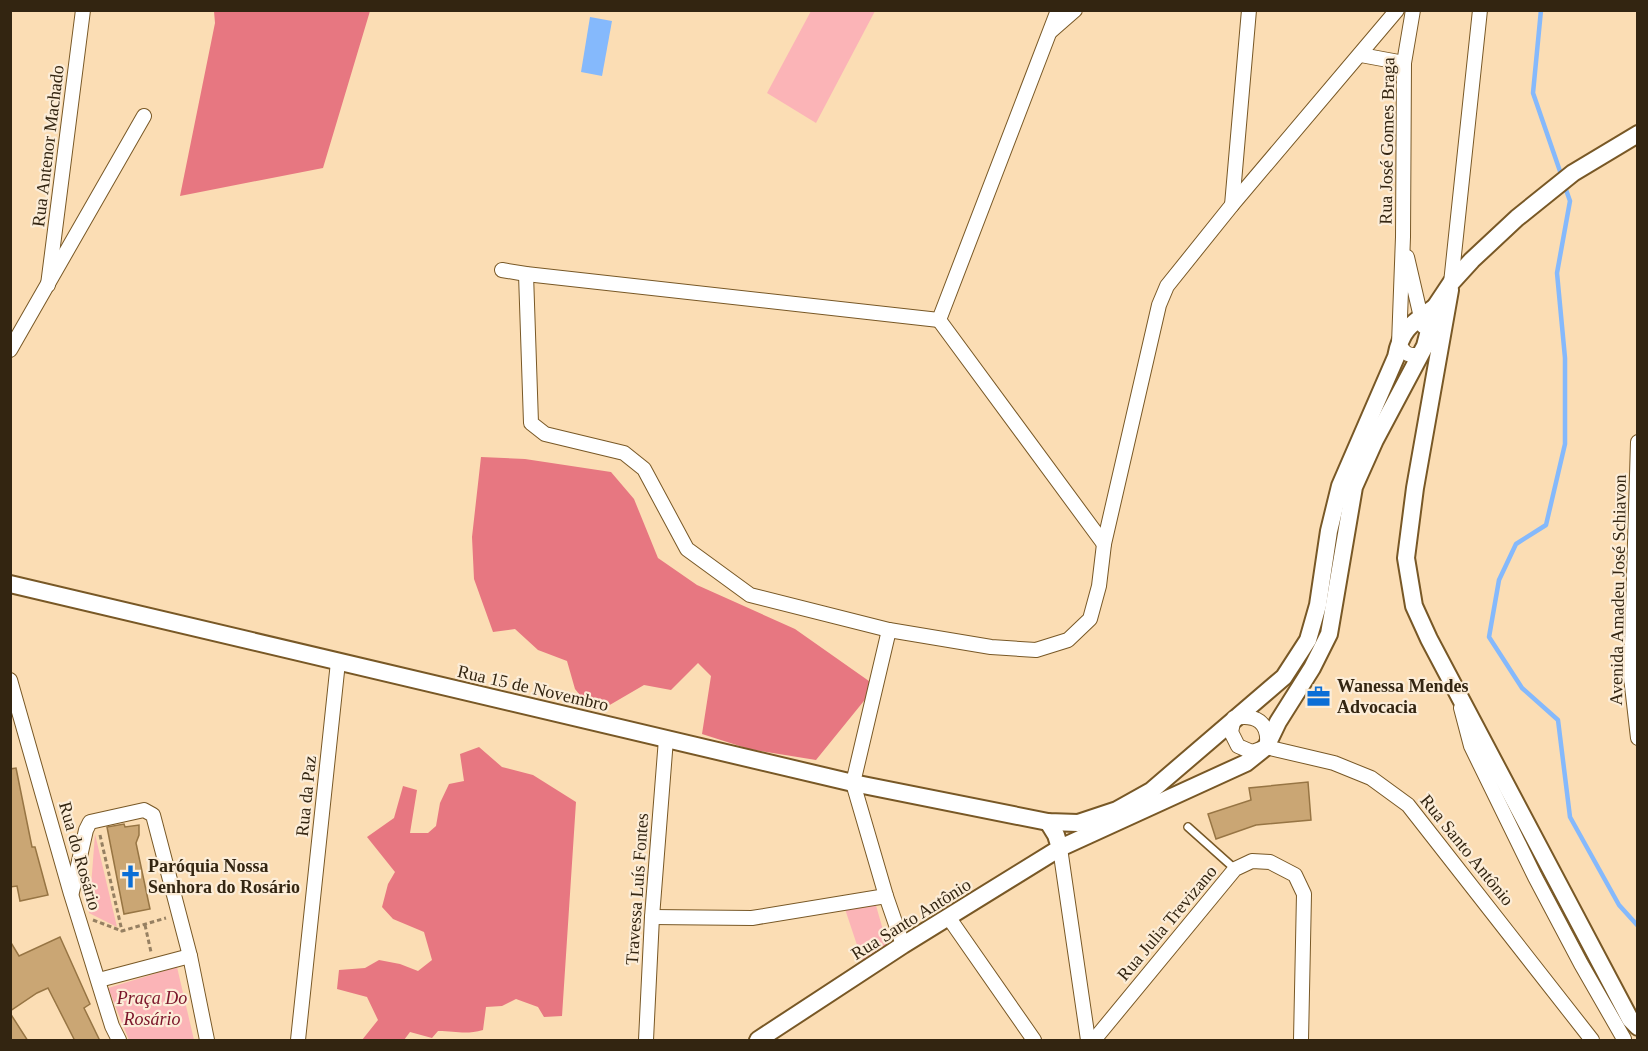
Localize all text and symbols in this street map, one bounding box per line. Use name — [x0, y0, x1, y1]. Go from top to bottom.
street label: Rua José Gomes Braga — [1376, 57, 1398, 225]
street label: Rua Antenor Machado — [28, 64, 68, 228]
street label: Avenida Amadeu José Schiavon — [1606, 474, 1630, 706]
street label: Rua 15 de Novembro — [455, 661, 611, 715]
place label: Wanessa Mendes Advocacia — [1337, 676, 1469, 717]
office icon: Wanessa Mendes Advocacia — [1306, 683, 1332, 709]
street label: Rua da Paz — [292, 755, 320, 837]
street label: Rua Santo Antônio — [1416, 790, 1518, 910]
street label: Rua do Rosário — [55, 799, 105, 913]
street label: Travessa Luís Fontes — [622, 812, 652, 966]
place label: Paróquia Nossa Senhora do Rosário — [148, 856, 300, 897]
street label: Rua Julia Trevizano — [1113, 861, 1221, 985]
church icon: Paróquia Nossa Senhora do Rosário — [117, 863, 143, 889]
street label: Rua Santo Antônio — [848, 874, 974, 964]
park label: Praça Do Rosário — [116, 988, 187, 1029]

